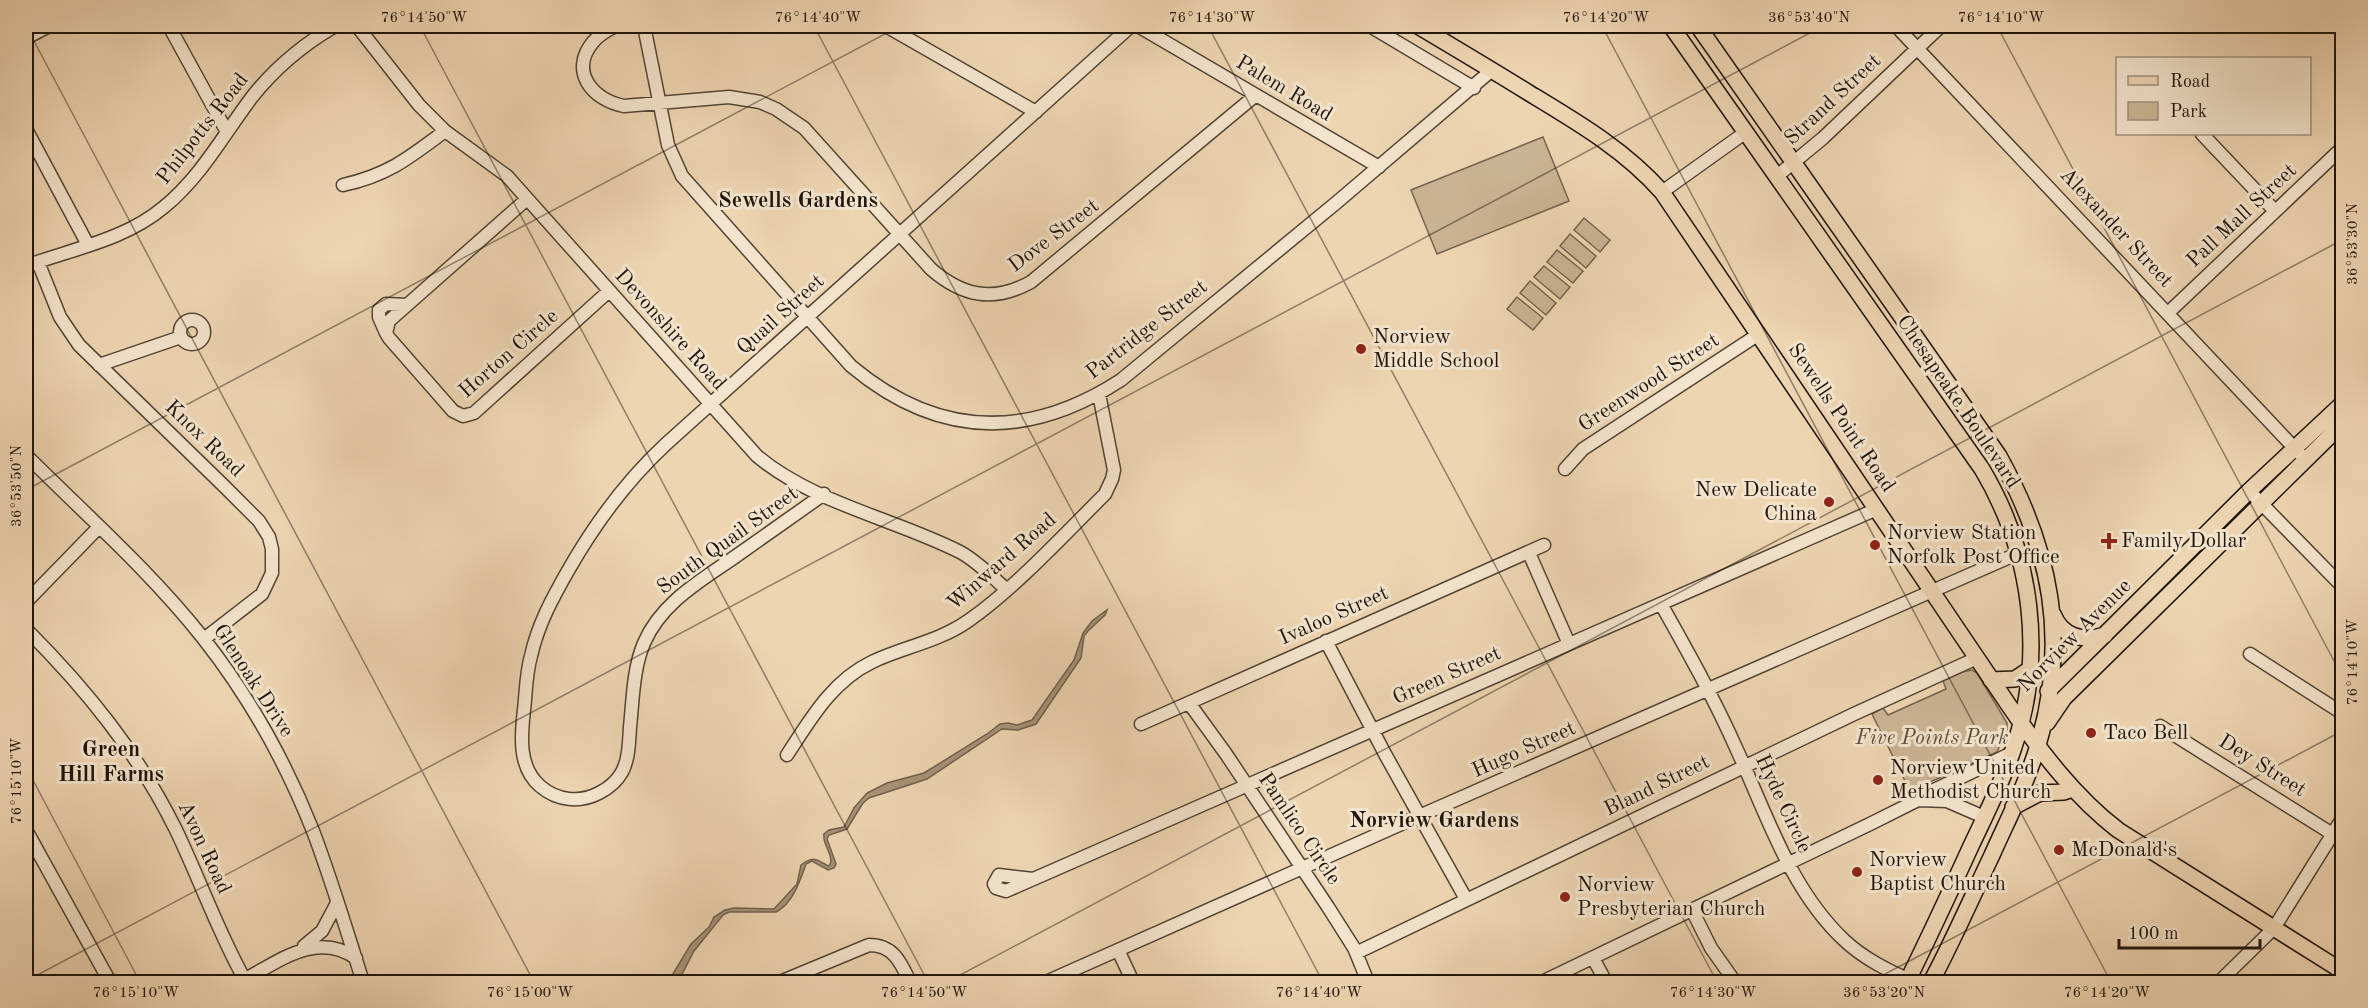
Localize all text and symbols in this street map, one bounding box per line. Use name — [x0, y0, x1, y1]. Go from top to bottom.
text: 76°14'50"W — [381, 11, 467, 26]
text: 76°14'40"W — [775, 11, 861, 26]
text: 76°14'30"W — [1169, 11, 1255, 26]
text: 76°14'20"W — [1563, 11, 1649, 26]
text: 36°53'40"N — [1768, 11, 1850, 26]
text: 76°14'10"W — [1958, 11, 2044, 26]
street label: Strand Street — [1781, 50, 1885, 150]
street label: Palem Road — [1232, 52, 1336, 126]
legend — [2116, 57, 2311, 135]
street label: Philpotts Road — [153, 69, 253, 189]
text: Road — [2170, 73, 2210, 91]
text: Park — [2170, 103, 2207, 121]
street label: Pall Mall Street — [2183, 160, 2301, 272]
street label: Alexander Street — [2056, 164, 2176, 292]
district label: Sewells Gardens — [718, 190, 878, 212]
street label: Dove Street — [1005, 195, 1103, 277]
text: 36°53'30"N — [2346, 203, 2361, 285]
street label: Devonshire Road — [610, 265, 730, 395]
street label: Quail Street — [733, 271, 829, 359]
street label: Partridge Street — [1082, 276, 1212, 384]
street label: Horton Circle — [456, 306, 562, 402]
street label: Chesapeake Boulevard — [1892, 312, 2024, 492]
place label: Norview Middle School — [1373, 327, 1500, 372]
street label: Greenwood Street — [1575, 330, 1723, 436]
street label: Sewells Point Road — [1783, 340, 1899, 496]
marker: Norview Middle School — [1354, 342, 1368, 356]
street label: Knox Road — [160, 396, 248, 482]
text: 36°53'50"N — [10, 445, 25, 527]
place label: New Delicate China — [1695, 480, 1817, 525]
street label: South Quail Street — [654, 483, 802, 599]
marker: New Delicate China — [1822, 495, 1836, 509]
street label: Winward Road — [944, 509, 1061, 615]
place label: Norview Station Norfolk Post Office — [1887, 523, 2060, 568]
place label: Family Dollar — [2121, 531, 2247, 552]
marker: Family Dollar — [2102, 534, 2116, 548]
marker: Norview Station Norfolk Post Office — [1868, 538, 1882, 552]
street label: Norview Avenue — [2014, 575, 2136, 697]
street label: Ivaloo Street — [1276, 583, 1392, 649]
text: 76°14'10"W — [2346, 619, 2361, 705]
street label: Glenoak Drive — [209, 621, 297, 741]
street label: Green Street — [1390, 643, 1504, 709]
street label: Hugo Street — [1469, 718, 1579, 782]
place label: Taco Bell — [2103, 723, 2189, 744]
marker: Taco Bell — [2084, 726, 2098, 740]
park label: Five Points Park — [1855, 728, 2008, 749]
street label: Dey Street — [2215, 731, 2309, 801]
text: 76°15'10"W — [10, 738, 25, 824]
district label: Green Hill Farms — [58, 739, 164, 786]
street label: Bland Street — [1601, 751, 1713, 821]
street label: Hyde Circle — [1751, 752, 1815, 856]
place label: Norview United Methodist Church — [1890, 758, 2051, 803]
street label: Pamlico Circle — [1254, 769, 1344, 889]
marker: Norview United Methodist Church — [1871, 773, 1885, 787]
street label: Avon Road — [174, 799, 235, 897]
district label: Norview Gardens — [1349, 810, 1519, 832]
place label: McDonald's — [2071, 840, 2177, 861]
marker: McDonald's — [2052, 843, 2066, 857]
place label: Norview Baptist Church — [1869, 850, 2006, 895]
marker: Norview Baptist Church — [1850, 865, 1864, 879]
place label: Norview Presbyterian Church — [1577, 875, 1765, 920]
marker: Norview Presbyterian Church — [1558, 890, 1572, 904]
scale bar — [2119, 912, 2260, 950]
text: 100 m — [2128, 925, 2179, 943]
text: 76°15'10"W — [93, 986, 179, 1001]
text: 76°15'00"W — [487, 986, 573, 1001]
text: 76°14'50"W — [881, 986, 967, 1001]
text: 76°14'40"W — [1276, 986, 1362, 1001]
text: 76°14'30"W — [1670, 986, 1756, 1001]
text: 36°53'20"N — [1843, 986, 1925, 1001]
text: 76°14'20"W — [2064, 986, 2150, 1001]

